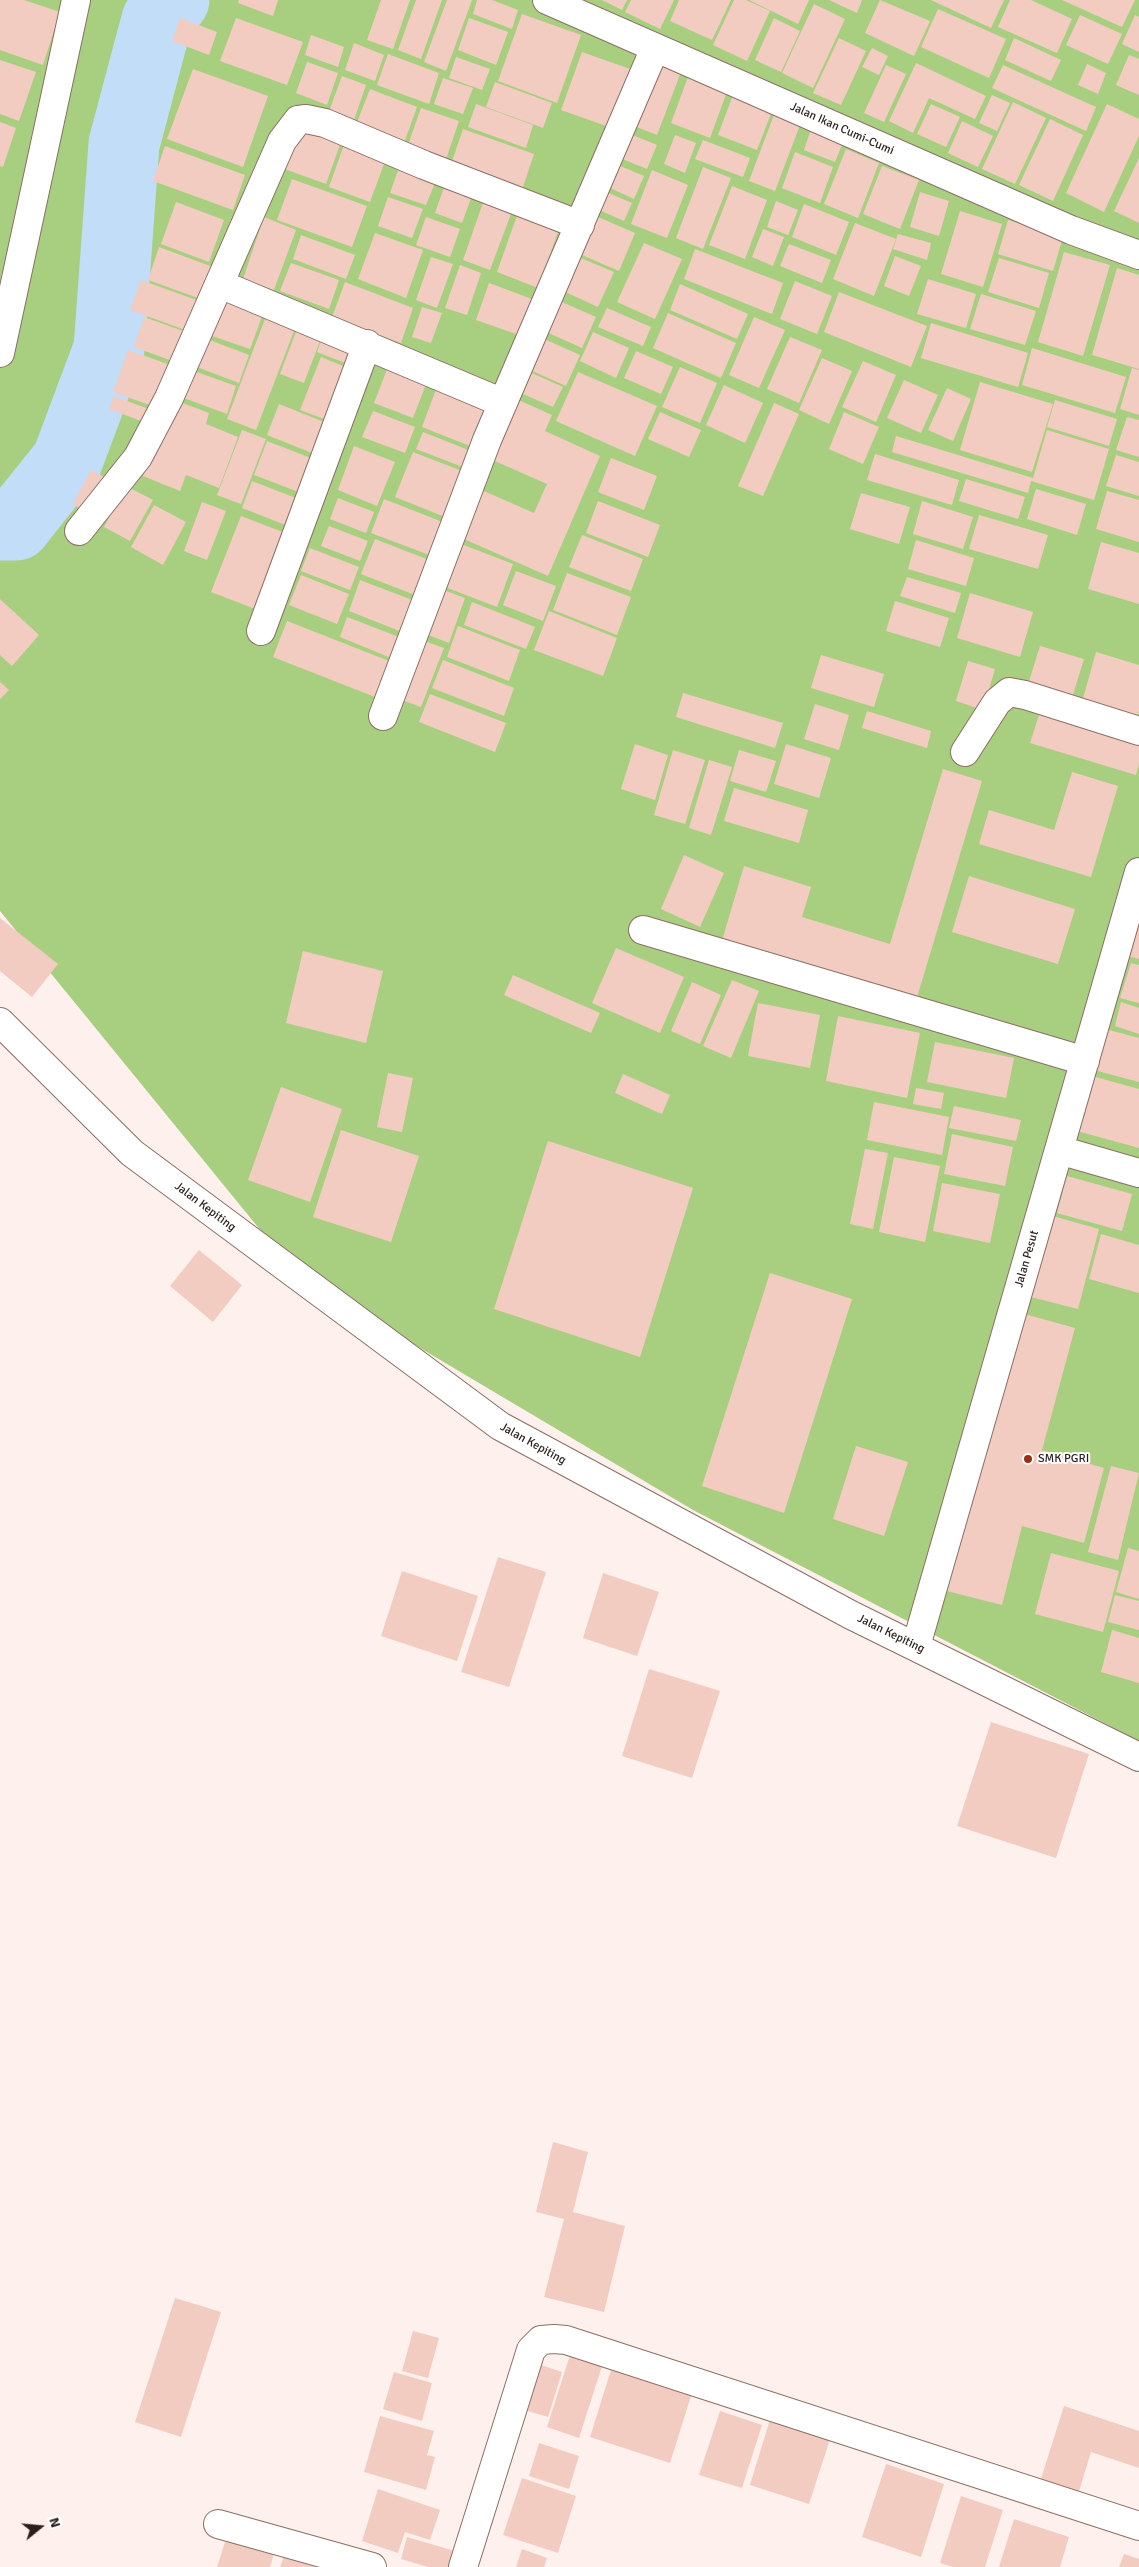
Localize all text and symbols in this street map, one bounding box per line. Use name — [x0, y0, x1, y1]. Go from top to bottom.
street label: Jalan Ikan Cumi-Cumi — [788, 100, 896, 158]
street label: Jalan Kepiting — [172, 1179, 238, 1235]
street label: Jalan Pesut — [1012, 1229, 1042, 1289]
street label: Jalan Kepiting — [498, 1420, 568, 1468]
place label: SMK PGRI — [1038, 1452, 1089, 1466]
marker: SMK PGRI — [1022, 1453, 1034, 1465]
street label: Jalan Kepiting — [855, 1612, 927, 1656]
north arrow — [15, 2502, 65, 2552]
text: N — [45, 2515, 64, 2530]

